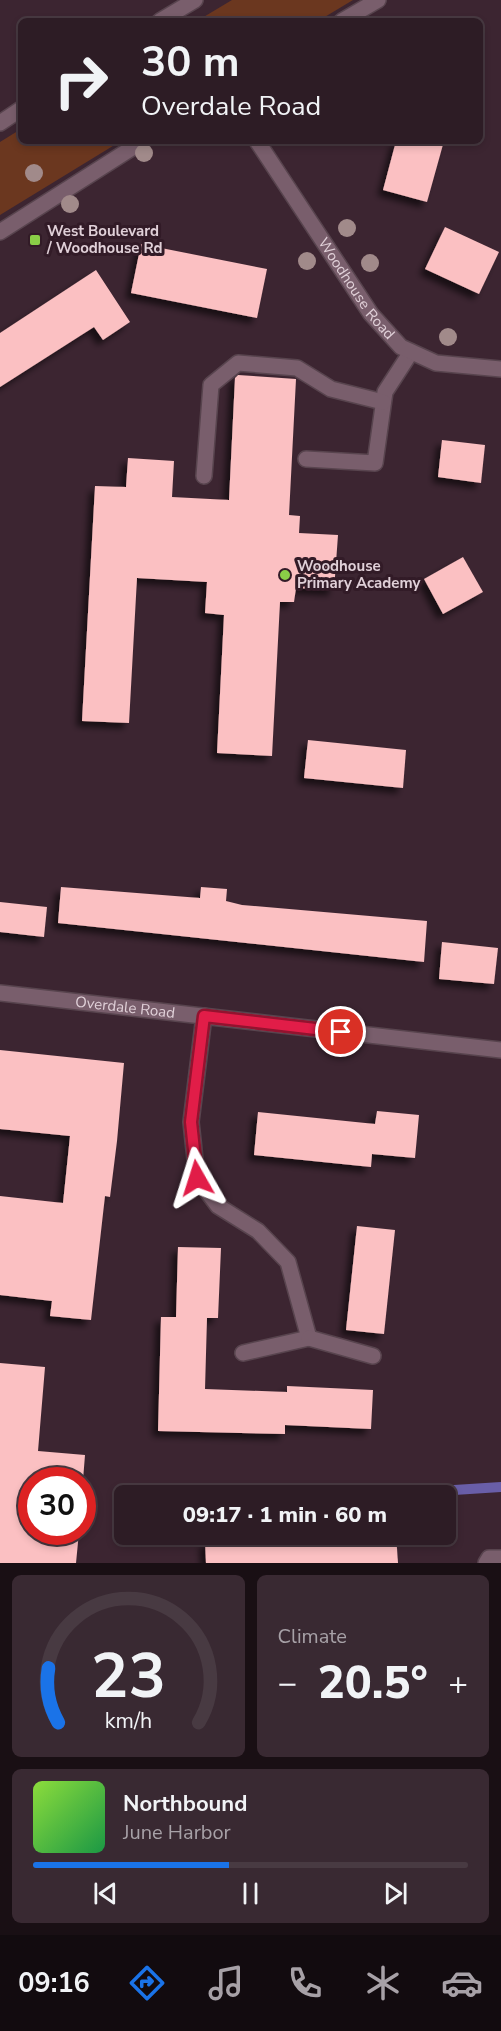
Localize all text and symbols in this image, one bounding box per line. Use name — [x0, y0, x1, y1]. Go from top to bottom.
text: 30 m — [141, 34, 240, 91]
icon: right — [42, 42, 120, 120]
text: Overdale Road — [141, 88, 321, 125]
place label: West Boulevard / Woodhouse Rd — [46, 221, 162, 258]
marker: West Boulevard / Woodhouse Rd — [28, 233, 42, 247]
street label: Woodhouse Road — [313, 234, 399, 344]
place label: Woodhouse Primary Academy — [297, 556, 421, 593]
marker: Woodhouse Primary Academy — [278, 568, 292, 582]
street label: Overdale Road — [74, 992, 176, 1023]
pin — [315, 1006, 366, 1057]
icon: arrive — [324, 1015, 357, 1048]
position arrow — [165, 1146, 229, 1210]
speed limit sign: 30 — [18, 1467, 96, 1545]
text: 09:17 · 1 min · 60 m — [183, 1500, 387, 1530]
text: Climate — [278, 1623, 347, 1650]
text: 23 — [91, 1634, 166, 1719]
text: 20.5° — [318, 1653, 428, 1714]
text: − — [278, 1661, 297, 1706]
text: + — [448, 1661, 468, 1706]
text: km/h — [105, 1706, 152, 1736]
text: Northbound — [123, 1789, 247, 1819]
text: June Harbor — [123, 1819, 231, 1846]
icon: previous — [89, 1877, 122, 1910]
icon: pause — [234, 1877, 267, 1910]
icon: next — [379, 1877, 412, 1910]
icon: directions — [126, 1962, 168, 2004]
icon: music — [205, 1962, 247, 2004]
icon: phone — [284, 1962, 326, 2004]
icon: climate — [362, 1962, 404, 2004]
icon: car — [441, 1962, 483, 2004]
text: 09:16 — [18, 1965, 90, 2002]

